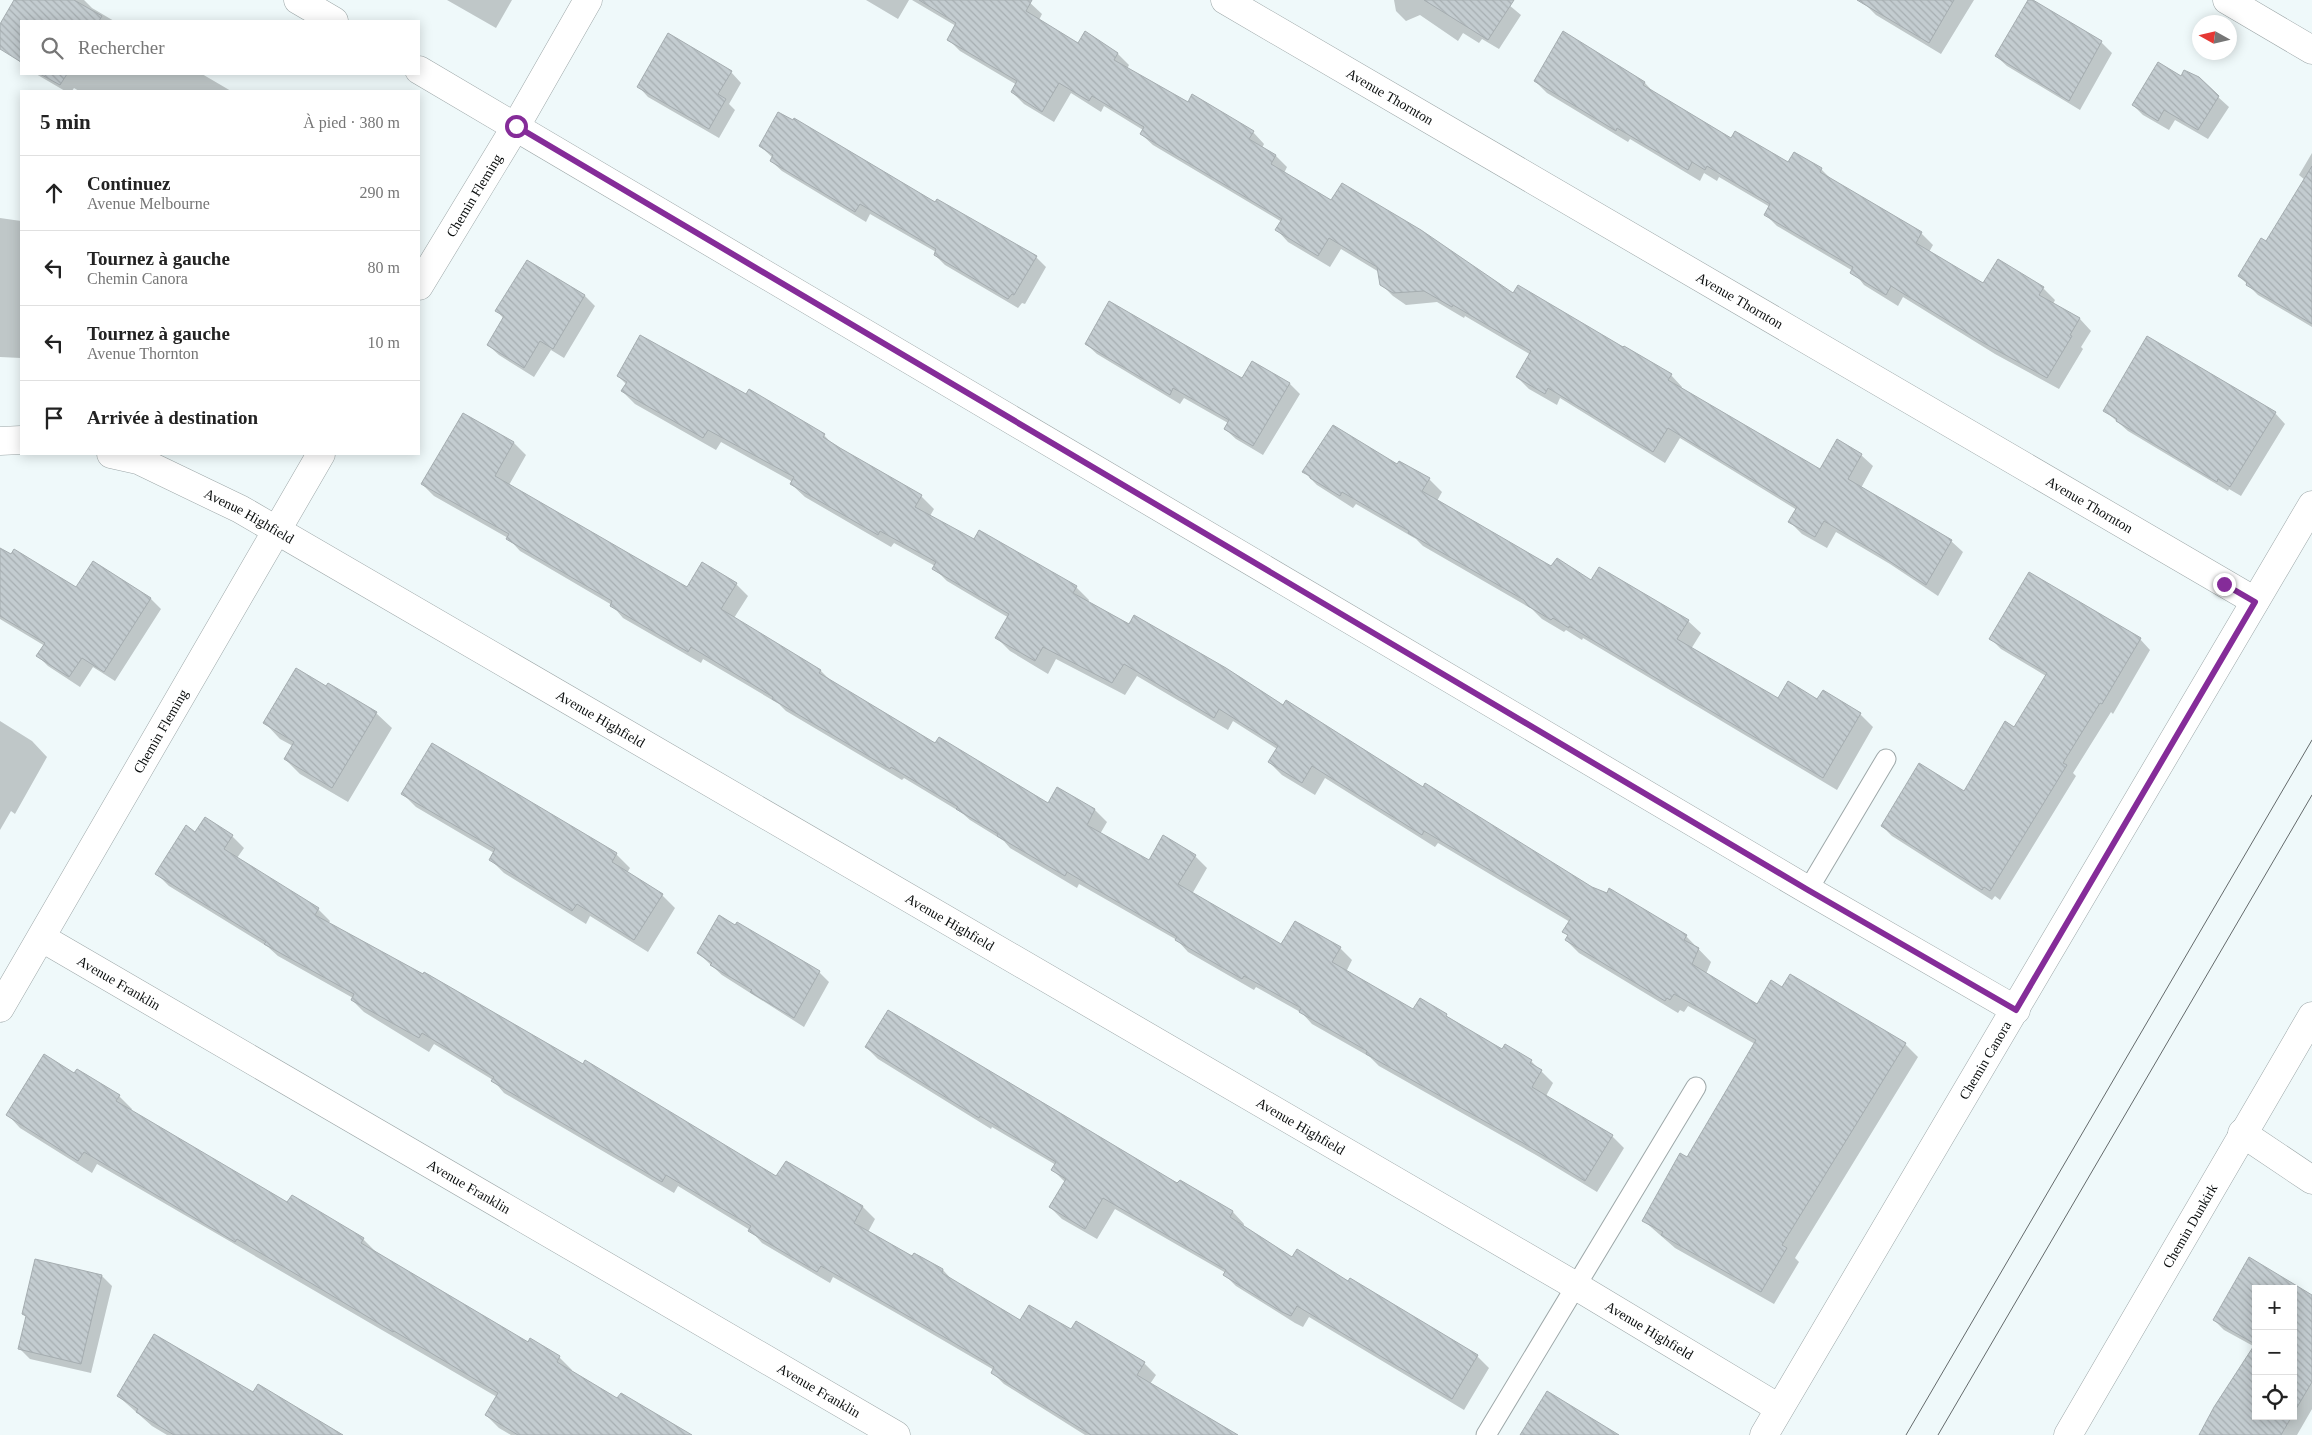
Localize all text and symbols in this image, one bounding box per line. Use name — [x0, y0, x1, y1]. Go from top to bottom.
north arrow — [2192, 15, 2237, 60]
search box — [20, 20, 420, 75]
icon: search — [38, 34, 66, 62]
text: Rechercher — [78, 37, 165, 58]
street label: Avenue Thornton — [1344, 66, 1436, 128]
text: 5 min — [40, 110, 91, 134]
text: À pied · 380 m — [303, 114, 400, 131]
route start — [505, 115, 528, 138]
street label: Chemin Fleming — [443, 151, 505, 240]
text: Continuez — [87, 173, 170, 194]
icon: ahead — [40, 179, 68, 207]
text: 290 m — [360, 184, 400, 201]
text: Avenue Melbourne — [87, 195, 210, 212]
text: Tournez à gauche — [87, 248, 230, 269]
icon: left — [40, 254, 68, 282]
text: 80 m — [368, 259, 400, 276]
text: Chemin Canora — [87, 270, 188, 287]
street label: Avenue Thornton — [1693, 270, 1786, 332]
text: Tournez à gauche — [87, 323, 230, 344]
icon: left — [40, 329, 68, 357]
text: 10 m — [368, 334, 400, 351]
text: Avenue Thornton — [87, 345, 199, 362]
icon: arrive — [40, 404, 68, 432]
text: Arrivée à destination — [87, 407, 258, 428]
street label: Avenue Thornton — [2043, 474, 2135, 536]
street label: Avenue Highfield — [202, 486, 296, 547]
route end — [2213, 573, 2236, 596]
street label: Chemin Fleming — [131, 687, 191, 776]
street label: Avenue Highfield — [554, 688, 647, 751]
street label: Avenue Highfield — [903, 891, 996, 954]
street label: Avenue Franklin — [74, 953, 163, 1013]
street label: Chemin Canora — [1956, 1018, 2015, 1102]
street label: Avenue Highfield — [1254, 1095, 1347, 1158]
street label: Avenue Franklin — [425, 1157, 513, 1217]
street label: Chemin Dunkirk — [2160, 1182, 2220, 1271]
map controls — [2252, 1285, 2297, 1420]
button: + — [2252, 1285, 2297, 1330]
street label: Avenue Highfield — [1603, 1298, 1696, 1363]
button: − — [2252, 1330, 2297, 1375]
street label: Avenue Franklin — [775, 1361, 863, 1421]
button: locate — [2252, 1375, 2297, 1420]

